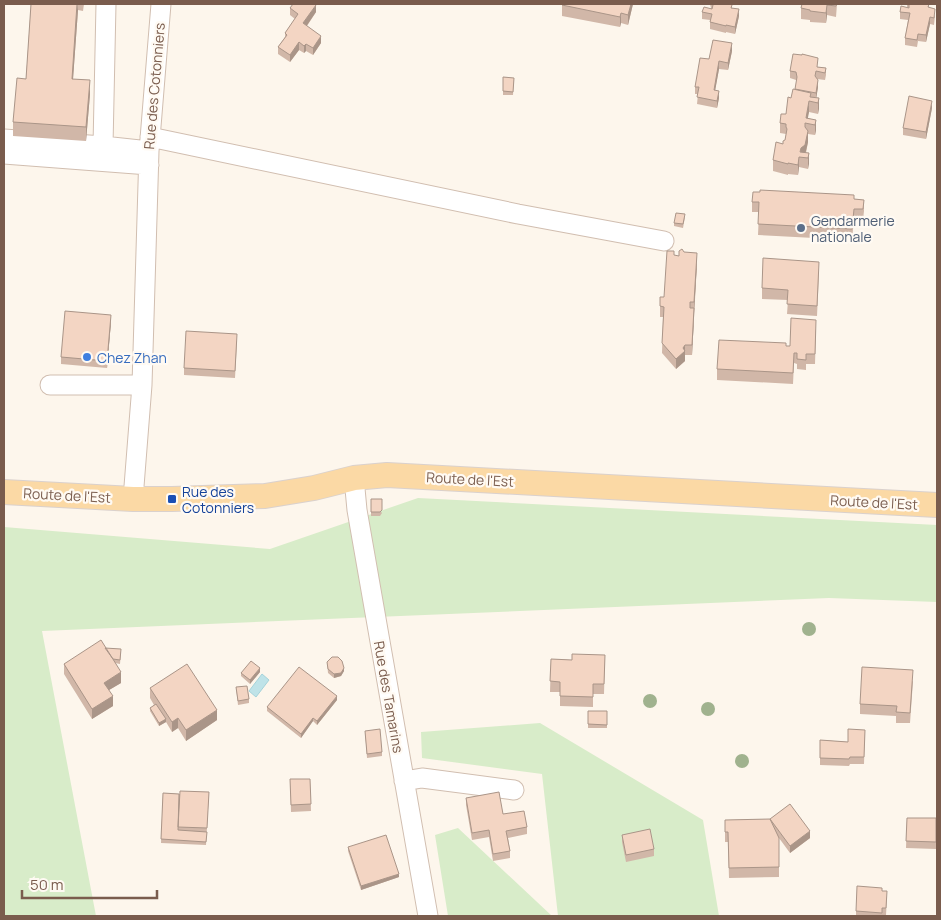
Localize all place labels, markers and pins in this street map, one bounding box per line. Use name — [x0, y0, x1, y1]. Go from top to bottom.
place label: Gendarmerie nationale — [811, 211, 895, 246]
marker: Gendarmerie nationale — [795, 222, 807, 234]
place label: Chez Zhan — [97, 348, 167, 367]
marker: Chez Zhan — [81, 351, 93, 363]
place label: Rue des Cotonniers — [182, 482, 254, 517]
marker: Rue des Cotonniers — [166, 493, 178, 505]

